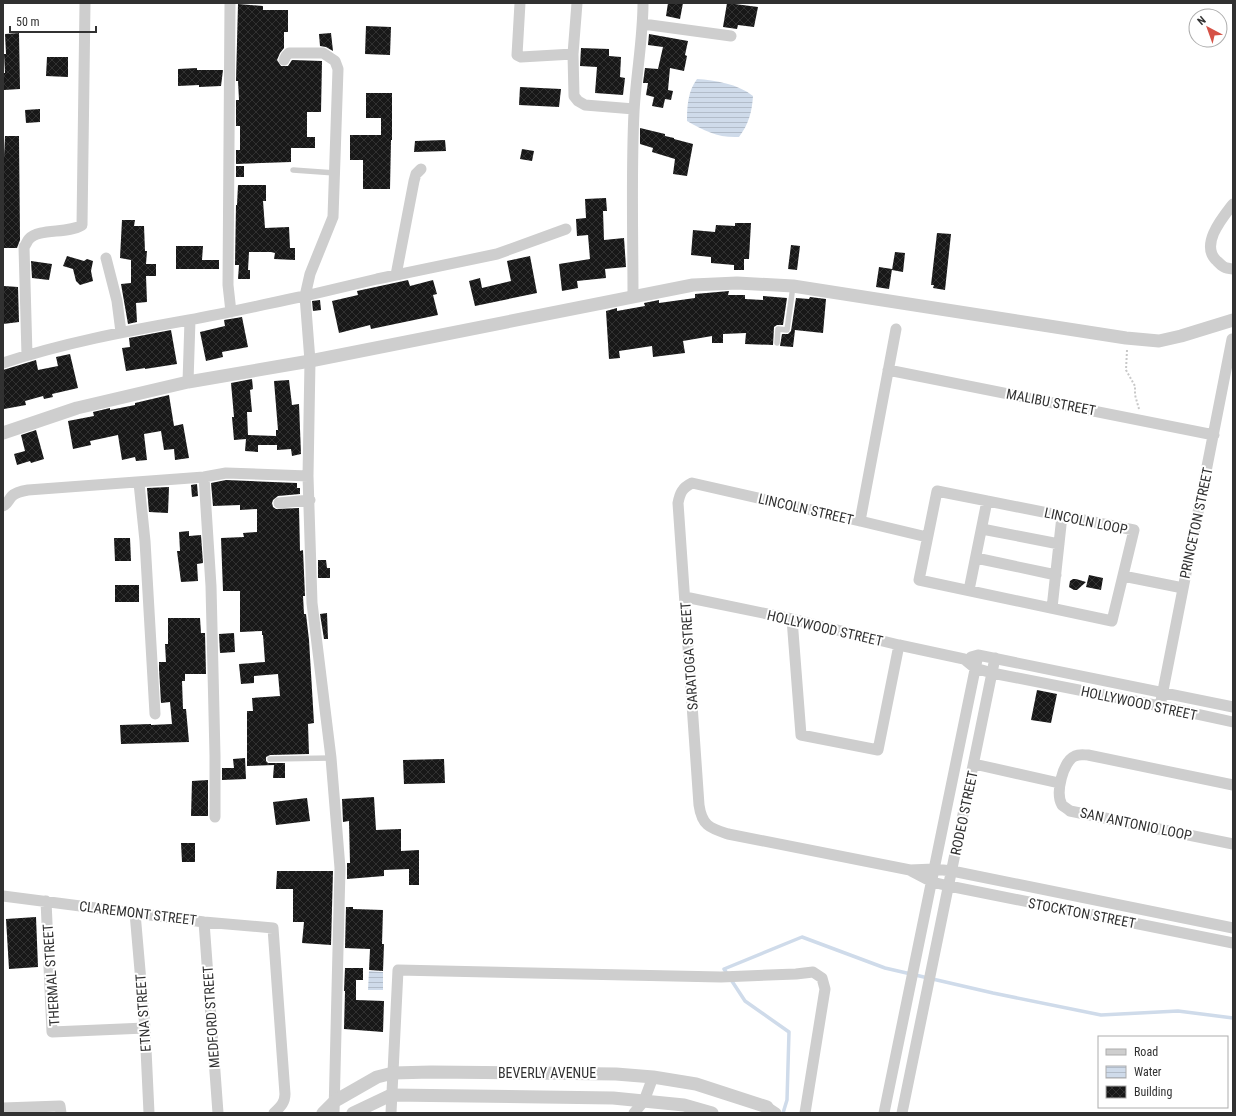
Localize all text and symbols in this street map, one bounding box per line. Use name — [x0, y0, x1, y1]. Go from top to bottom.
scale bar — [10, 8, 96, 34]
north arrow — [1188, 8, 1228, 48]
text: N — [1195, 14, 1209, 28]
text: 50 m — [16, 15, 40, 29]
street label: MALIBU STREET — [1005, 385, 1097, 419]
street label: PRINCETON STREET — [1176, 466, 1216, 580]
street label: LINCOLN STREET — [757, 490, 855, 528]
street label: LINCOLN LOOP — [1043, 504, 1129, 538]
street label: SARATOGA STREET — [677, 601, 701, 711]
street label: HOLLYWOOD STREET — [766, 607, 884, 649]
street label: HOLLYWOOD STREET — [1079, 683, 1199, 723]
street label: RODEO STREET — [947, 769, 981, 857]
street label: SAN ANTONIO LOOP — [1079, 804, 1194, 844]
street label: STOCKTON STREET — [1027, 895, 1137, 931]
street label: CLAREMONT STREET — [78, 898, 198, 928]
street label: THERMAL STREET — [39, 923, 63, 1027]
street label: MEDFORD STREET — [199, 965, 223, 1069]
street label: ETNA STREET — [132, 974, 154, 1052]
legend — [1098, 1036, 1228, 1108]
text: Road — [1134, 1045, 1158, 1059]
street label: BEVERLY AVENUE — [498, 1065, 596, 1081]
text: Water — [1134, 1065, 1162, 1079]
text: Building — [1134, 1085, 1172, 1099]

